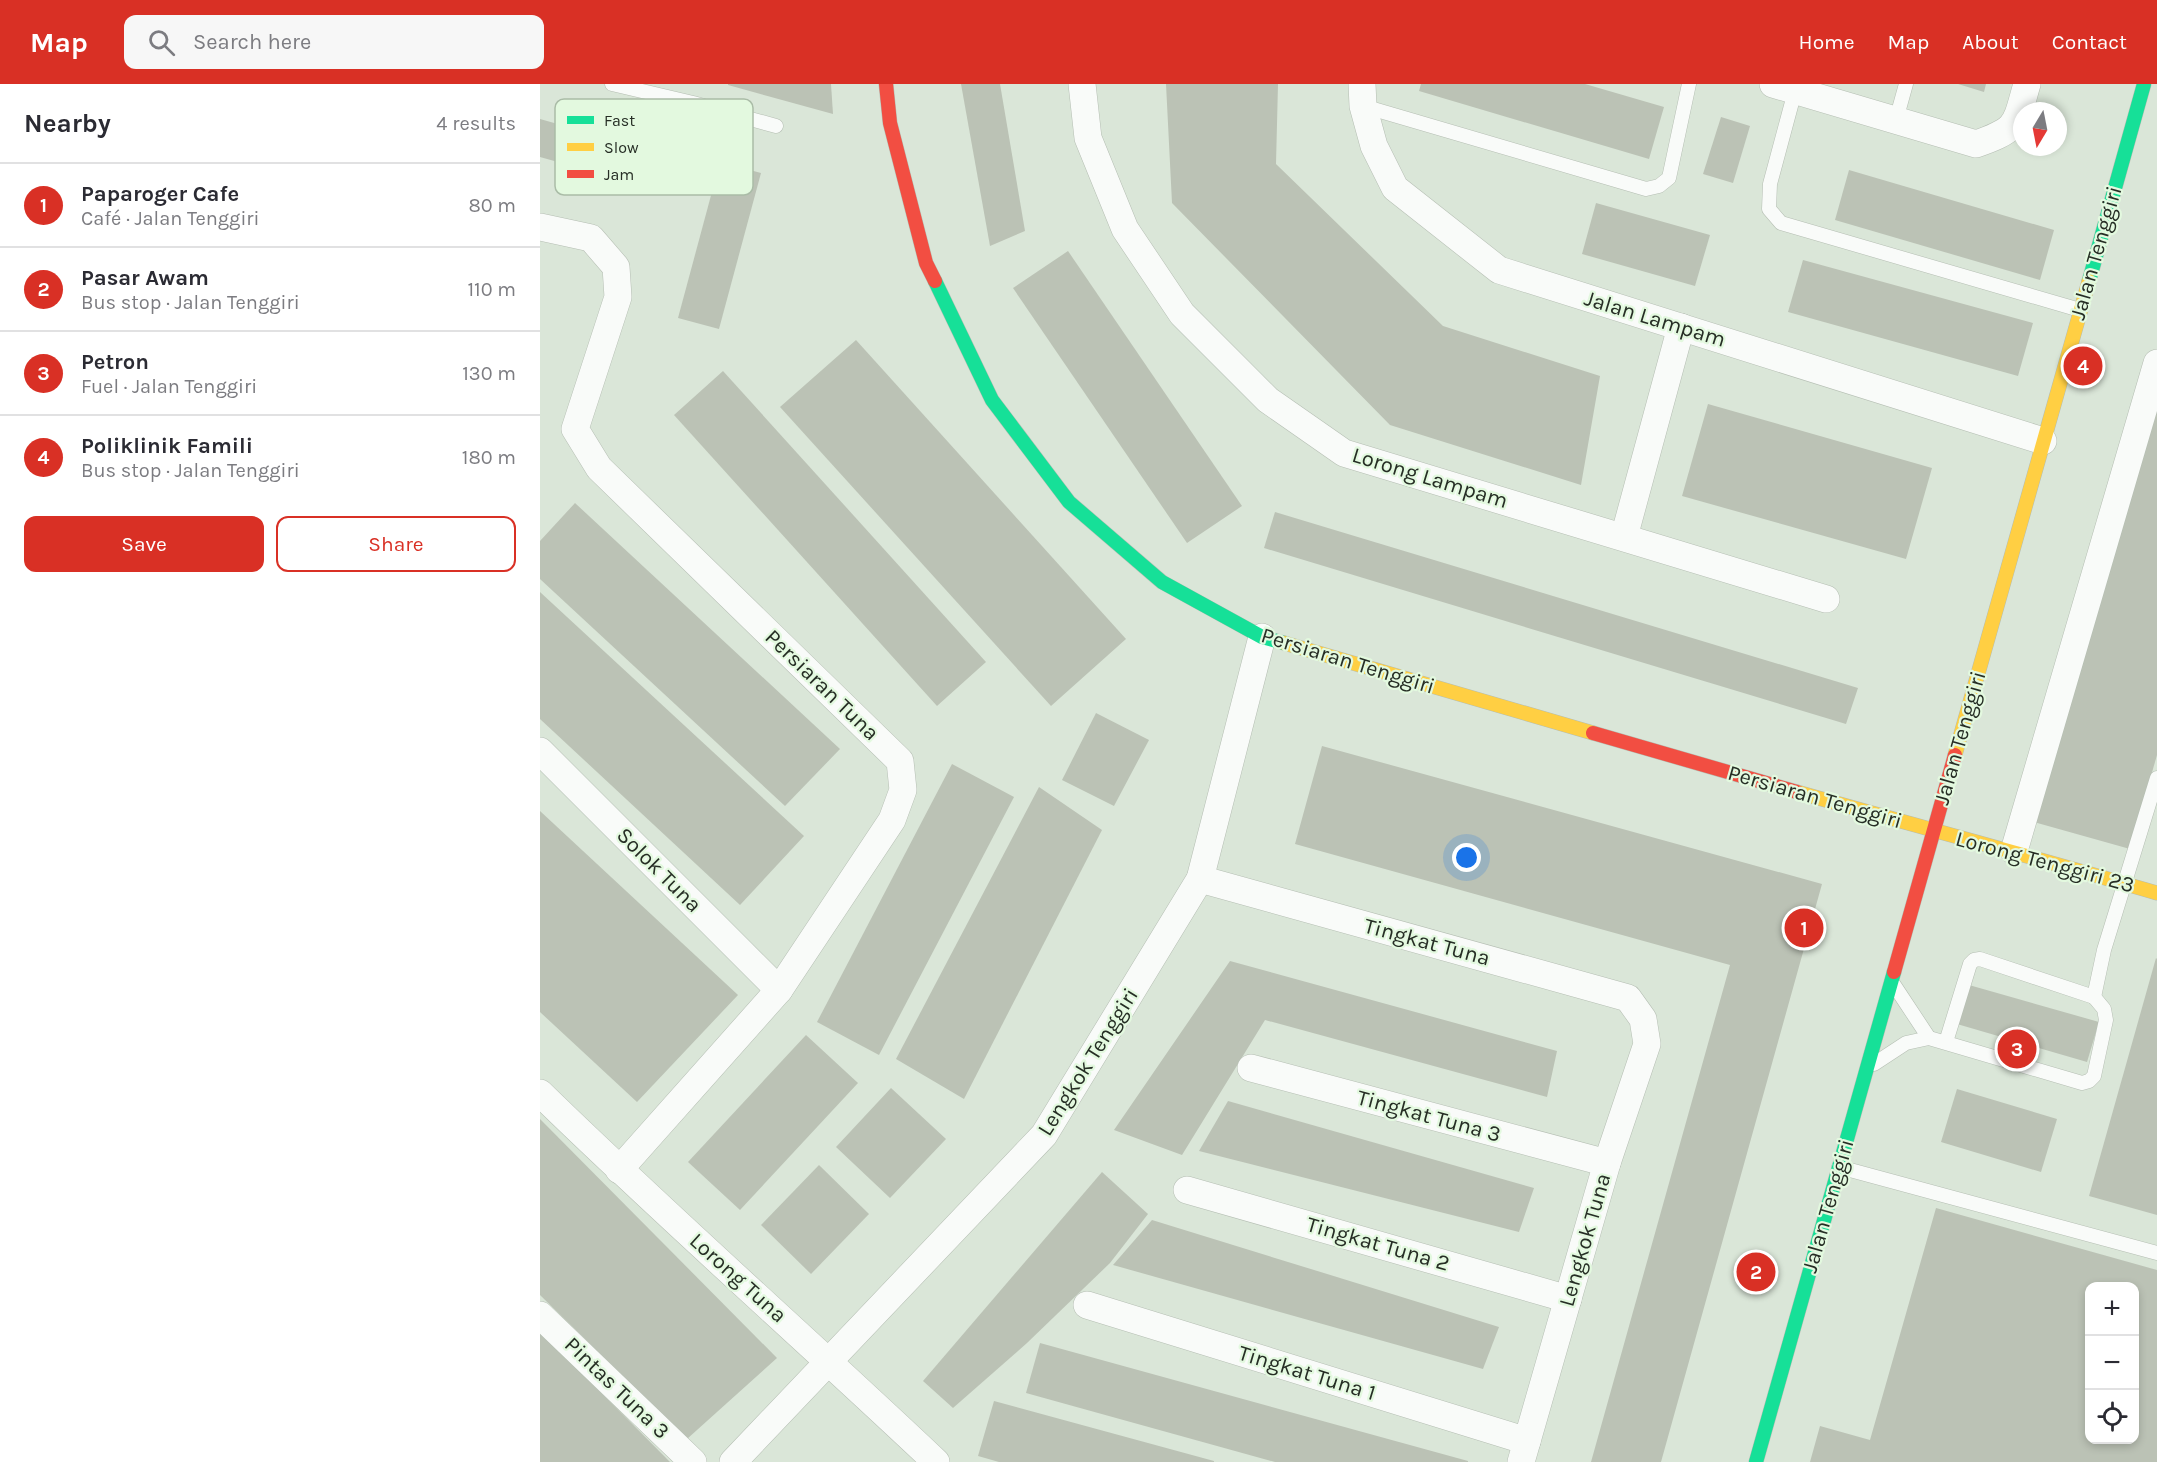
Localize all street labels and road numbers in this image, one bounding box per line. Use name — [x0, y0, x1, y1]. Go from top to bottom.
street label: Jalan Tenggiri — [2065, 183, 2127, 323]
street label: Jalan Lampam — [1581, 285, 1729, 353]
street label: Lorong Lampam — [1349, 442, 1511, 514]
street label: Persiaran Tenggiri — [1258, 622, 1438, 700]
street label: Persiaran Tuna — [760, 624, 884, 746]
street label: Jalan Tenggiri — [1929, 668, 1991, 808]
street label: Persiaran Tenggiri — [1725, 760, 1905, 834]
street label: Solok Tuna — [611, 822, 707, 918]
street label: Lorong Tenggiri 23 — [1953, 826, 2137, 898]
street label: Tingkat Tuna — [1361, 913, 1493, 971]
street label: Lengkok Tenggiri — [1032, 983, 1144, 1141]
street label: Tingkat Tuna 3 — [1354, 1084, 1504, 1148]
street label: Jalan Tenggiri — [1797, 1136, 1859, 1276]
street label: Lengkok Tuna — [1554, 1170, 1616, 1310]
street label: Tingkat Tuna 2 — [1304, 1211, 1452, 1277]
street label: Lorong Tuna — [684, 1228, 792, 1328]
street label: Pintas Tuna 3 — [559, 1332, 675, 1444]
street label: Tingkat Tuna 1 — [1235, 1340, 1379, 1406]

